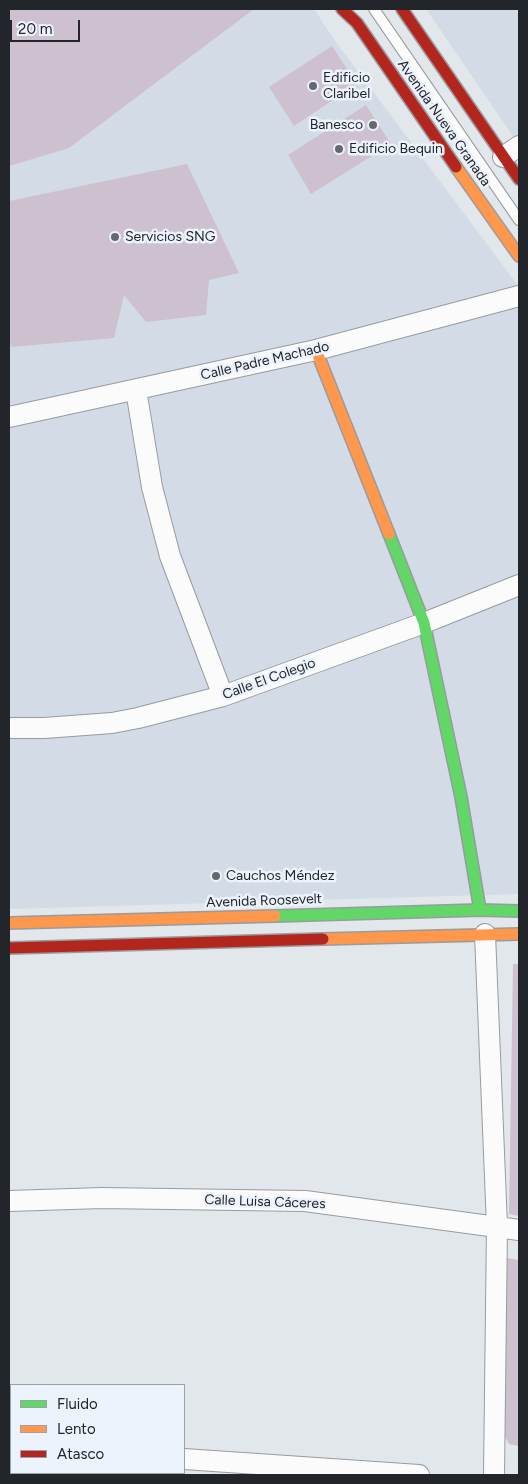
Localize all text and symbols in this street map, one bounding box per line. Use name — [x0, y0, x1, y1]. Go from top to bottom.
scale bar — [12, 10, 82, 42]
text: 20 m — [18, 20, 52, 38]
street label: Avenida Nueva Granada — [394, 57, 494, 189]
place label: Edificio Claribel — [323, 70, 370, 102]
marker: Edificio Claribel — [307, 80, 319, 92]
place label: Banesco — [310, 117, 363, 133]
marker: Banesco — [367, 119, 379, 131]
place label: Edificio Bequin — [349, 141, 443, 157]
marker: Edificio Bequin — [333, 143, 345, 155]
place label: Servicios SNG — [125, 229, 215, 245]
marker: Servicios SNG — [109, 231, 121, 243]
street label: Calle Padre Machado — [199, 338, 331, 384]
street label: Calle El Colegio — [220, 654, 318, 704]
place label: Cauchos Méndez — [226, 868, 335, 884]
marker: Cauchos Méndez — [210, 870, 222, 882]
street label: Avenida Roosevelt — [206, 891, 322, 911]
street label: Calle Luisa Cáceres — [204, 1191, 326, 1213]
legend — [10, 1384, 185, 1474]
text: Fluido — [57, 1395, 98, 1413]
text: Lento — [57, 1420, 96, 1438]
text: Atasco — [57, 1445, 104, 1463]

